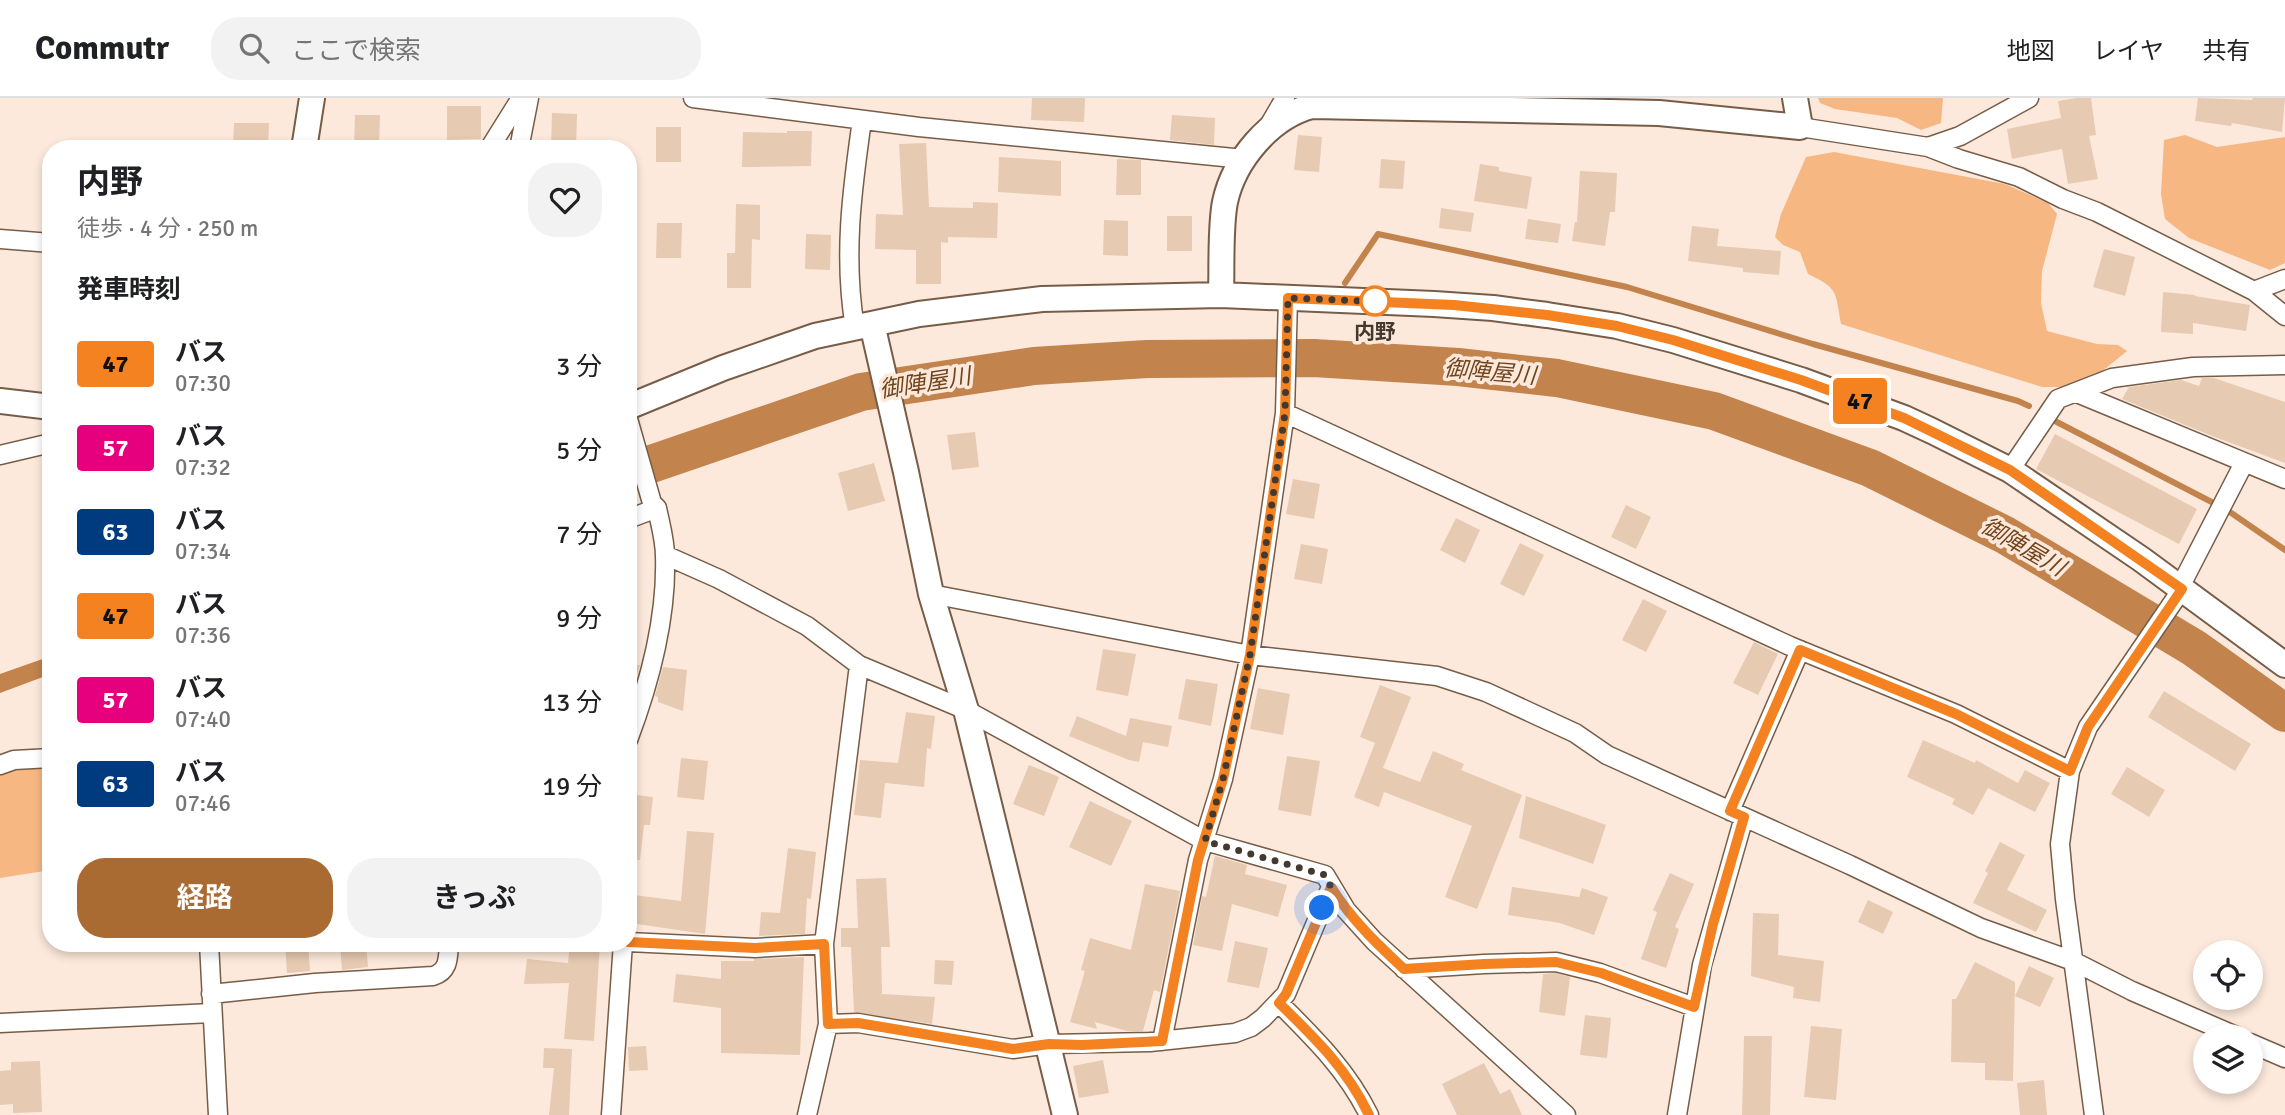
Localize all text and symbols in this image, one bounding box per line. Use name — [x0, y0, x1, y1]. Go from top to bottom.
search box — [211, 17, 701, 80]
text: Commutr — [35, 28, 169, 69]
icon: search — [235, 29, 273, 67]
text: ここで検索 — [291, 35, 421, 67]
text: 地図 — [2007, 36, 2055, 66]
text: レイヤ — [2093, 36, 2164, 66]
text: 共有 — [2202, 36, 2250, 66]
text: 内野 — [77, 162, 143, 203]
button: heart — [528, 163, 602, 237]
text: 徒歩 · 4 分 · 250 m — [77, 214, 258, 243]
text: 発車時刻 — [77, 274, 181, 306]
marker: 内野 — [1360, 286, 1390, 316]
place label: 内野 — [1354, 319, 1396, 345]
text: バス — [175, 337, 227, 369]
text: 47 — [103, 349, 128, 379]
text: 3 分 — [556, 351, 602, 383]
water label: 御陣屋川 — [1443, 354, 1540, 391]
water label: 御陣屋川 — [877, 361, 976, 405]
text: 07:30 — [175, 369, 231, 398]
line badge: 47 — [1828, 378, 1892, 424]
text: 47 — [1847, 386, 1873, 416]
text: バス — [175, 421, 227, 453]
text: 57 — [103, 433, 128, 463]
text: 5 分 — [556, 435, 602, 467]
text: 07:32 — [175, 453, 231, 482]
text: バス — [175, 505, 227, 537]
water label: 御陣屋川 — [1976, 511, 2073, 584]
text: 63 — [103, 517, 128, 547]
text: 7 分 — [556, 519, 602, 551]
text: 07:34 — [175, 537, 231, 566]
text: バス — [175, 589, 227, 621]
text: 47 — [103, 601, 128, 631]
text: 9 分 — [556, 603, 602, 635]
text: 07:36 — [175, 621, 231, 650]
text: バス — [175, 673, 227, 705]
text: 57 — [103, 685, 128, 715]
text: 13 分 — [542, 687, 602, 719]
text: 07:40 — [175, 705, 231, 734]
text: バス — [175, 757, 227, 789]
text: 63 — [103, 769, 128, 799]
text: 19 分 — [542, 771, 602, 803]
text: 07:46 — [175, 789, 231, 818]
button: 経路 — [77, 858, 333, 938]
button: きっぷ — [347, 858, 602, 938]
your location — [1304, 890, 1339, 925]
map controls — [2193, 940, 2263, 1094]
button: locate — [2193, 940, 2263, 1010]
button: layers — [2193, 1024, 2263, 1094]

